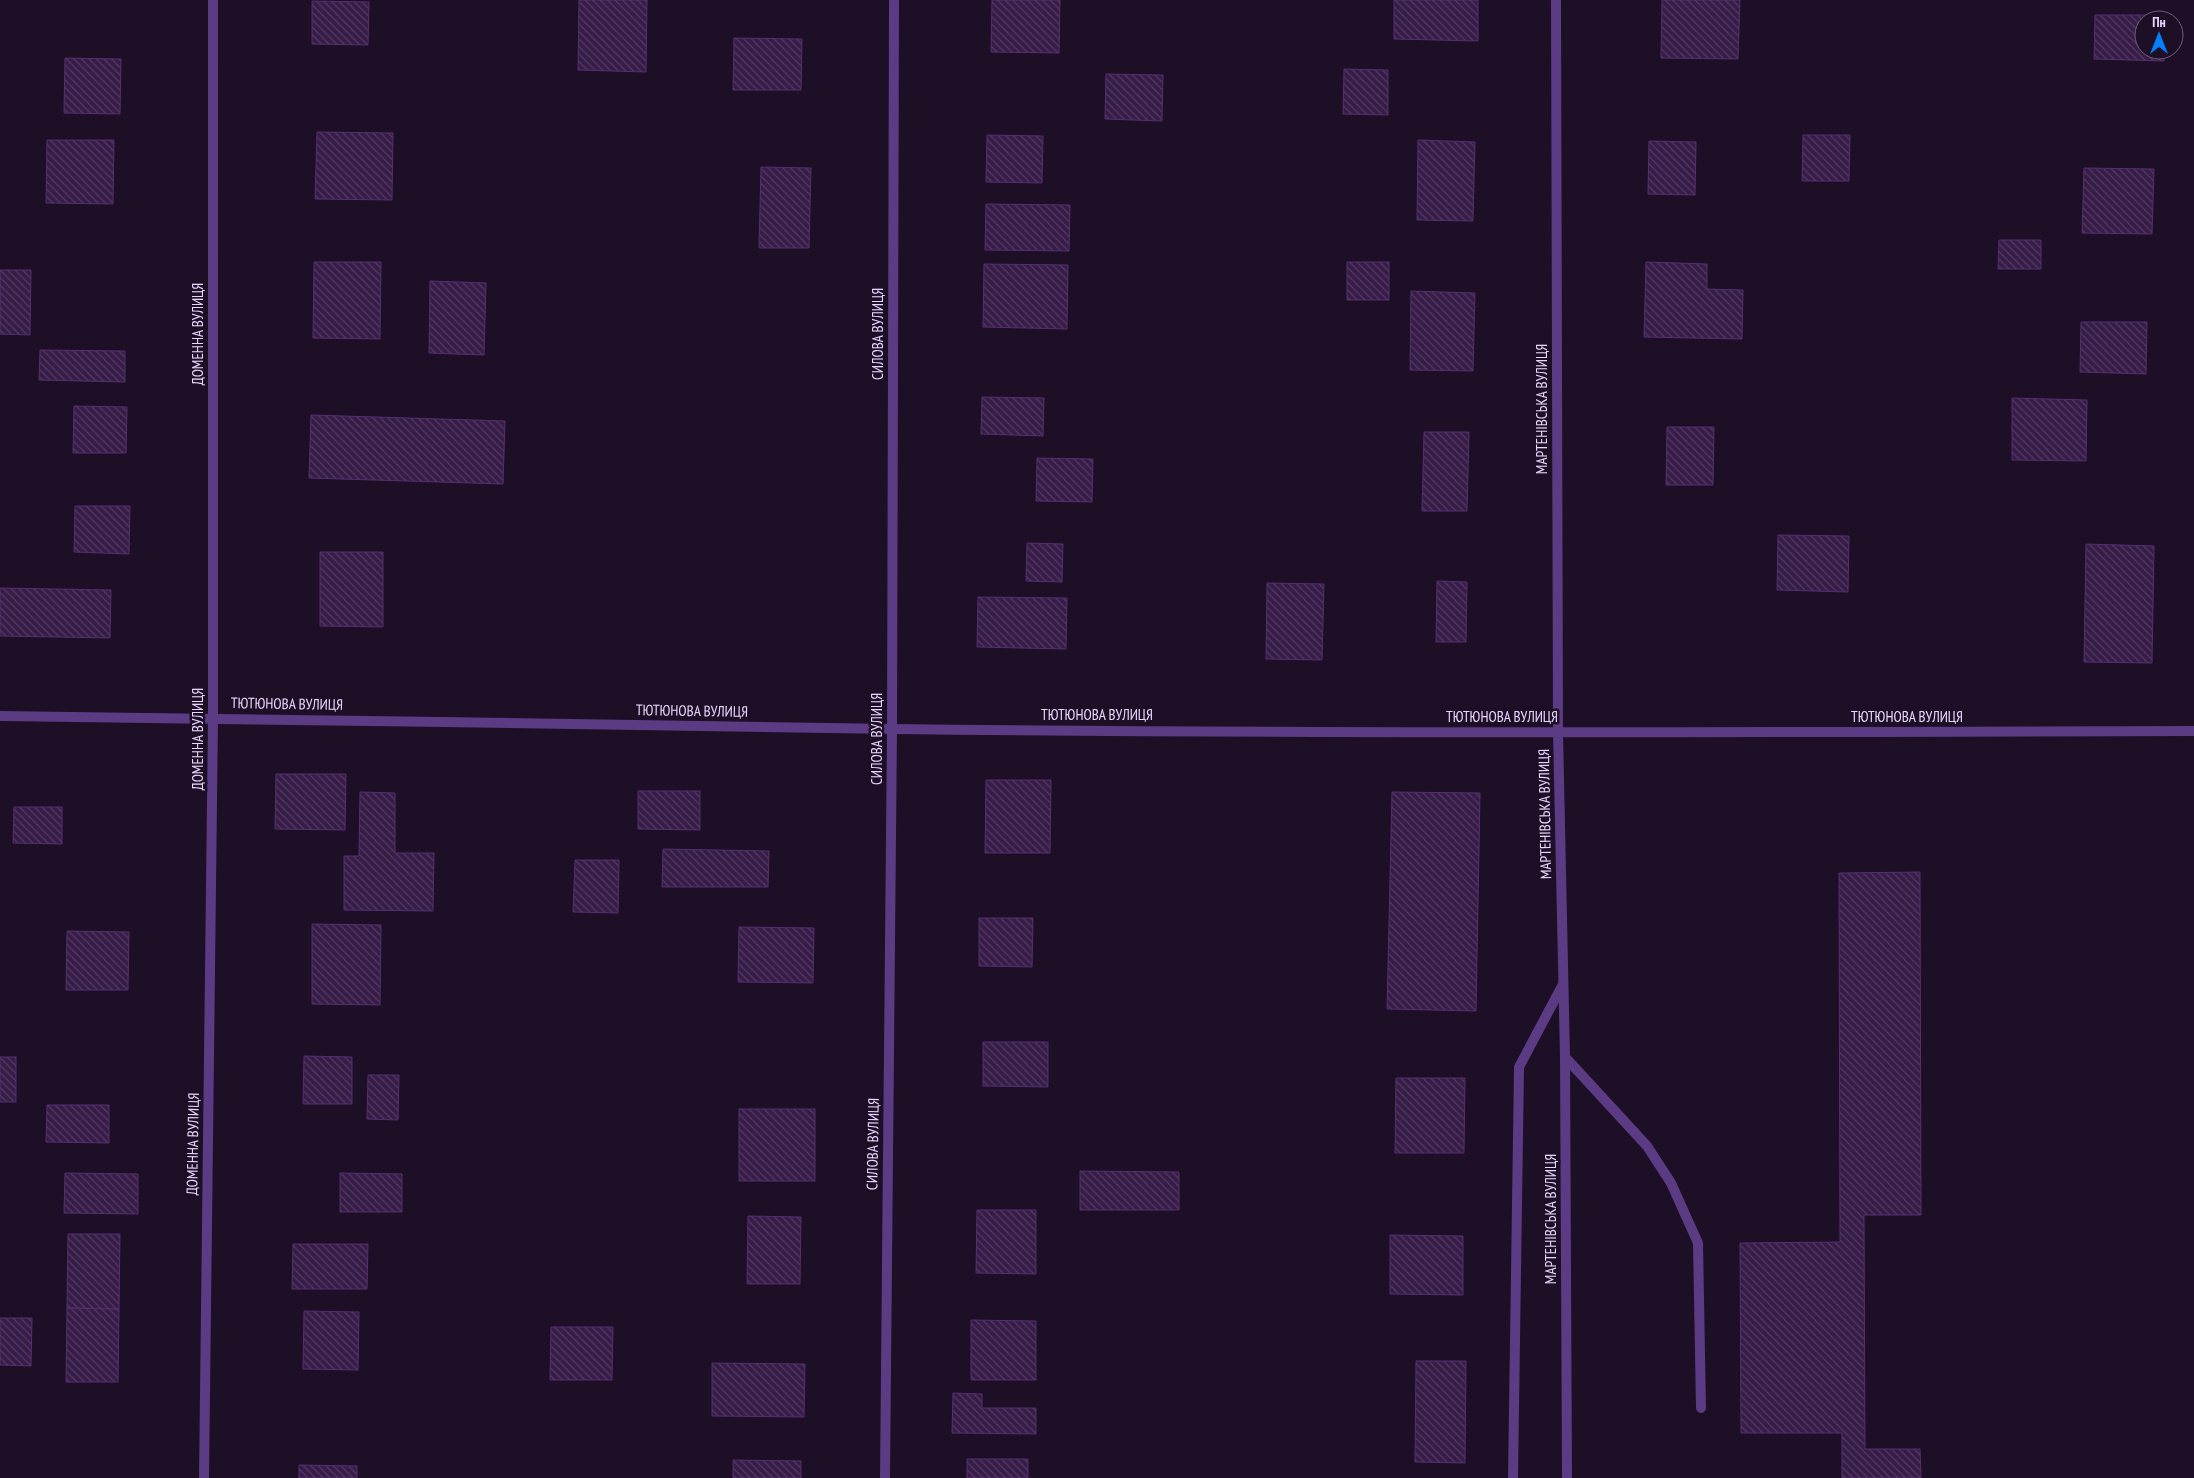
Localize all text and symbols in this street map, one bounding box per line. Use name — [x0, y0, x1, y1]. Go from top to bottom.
north arrow — [2134, 10, 2184, 60]
text: Пн — [2152, 13, 2166, 31]
street label: ДОМЕННА ВУЛИЦЯ — [188, 283, 207, 385]
street label: СИЛОВА ВУЛИЦЯ — [868, 288, 887, 380]
street label: МАРТЕНІВСЬКА ВУЛИЦЯ — [1532, 344, 1551, 474]
street label: ДОМЕННА ВУЛИЦЯ — [188, 688, 207, 790]
street label: ТЮТЮНОВА ВУЛИЦЯ — [231, 693, 343, 714]
street label: СИЛОВА ВУЛИЦЯ — [867, 693, 886, 785]
street label: ТЮТЮНОВА ВУЛИЦЯ — [636, 700, 748, 721]
street label: ТЮТЮНОВА ВУЛИЦЯ — [1041, 705, 1153, 724]
street label: ТЮТЮНОВА ВУЛИЦЯ — [1446, 707, 1558, 726]
street label: ТЮТЮНОВА ВУЛИЦЯ — [1851, 707, 1963, 726]
street label: МАРТЕНІВСЬКА ВУЛИЦЯ — [1534, 749, 1555, 879]
street label: ДОМЕННА ВУЛИЦЯ — [182, 1093, 203, 1195]
street label: СИЛОВА ВУЛИЦЯ — [862, 1098, 883, 1190]
street label: МАРТЕНІВСЬКА ВУЛИЦЯ — [1541, 1154, 1560, 1284]

